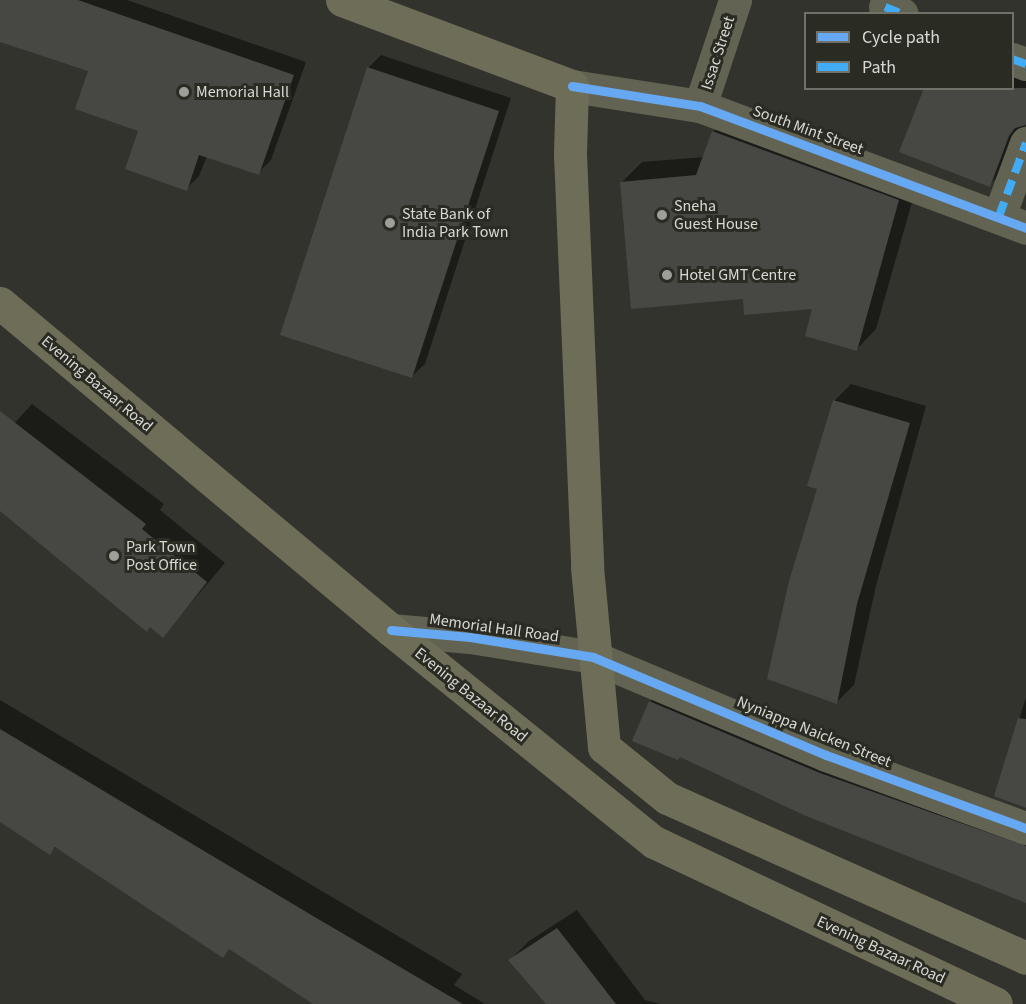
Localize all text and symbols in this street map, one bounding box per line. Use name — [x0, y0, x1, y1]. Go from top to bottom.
legend — [804, 12, 1014, 90]
street label: Issac Street — [697, 14, 739, 92]
text: Cycle path — [862, 25, 940, 50]
text: Path — [862, 55, 896, 80]
place label: Memorial Hall — [196, 82, 289, 102]
marker: Memorial Hall — [177, 85, 191, 99]
street label: South Mint Street — [750, 101, 866, 159]
place label: Sneha Guest House — [674, 196, 758, 234]
place label: State Bank of India Park Town — [402, 204, 509, 242]
marker: Sneha Guest House — [655, 208, 669, 222]
marker: State Bank of India Park Town — [383, 216, 397, 230]
place label: Hotel GMT Centre — [679, 265, 796, 285]
marker: Hotel GMT Centre — [660, 268, 674, 282]
street label: Evening Bazaar Road — [37, 332, 157, 436]
place label: Park Town Post Office — [126, 537, 197, 575]
marker: Park Town Post Office — [107, 549, 121, 563]
street label: Memorial Hall Road — [428, 609, 560, 647]
street label: Evening Bazaar Road — [411, 644, 531, 746]
street label: Nyniappa Naicken Street — [734, 692, 894, 772]
street label: Evening Bazaar Road — [814, 912, 948, 988]

